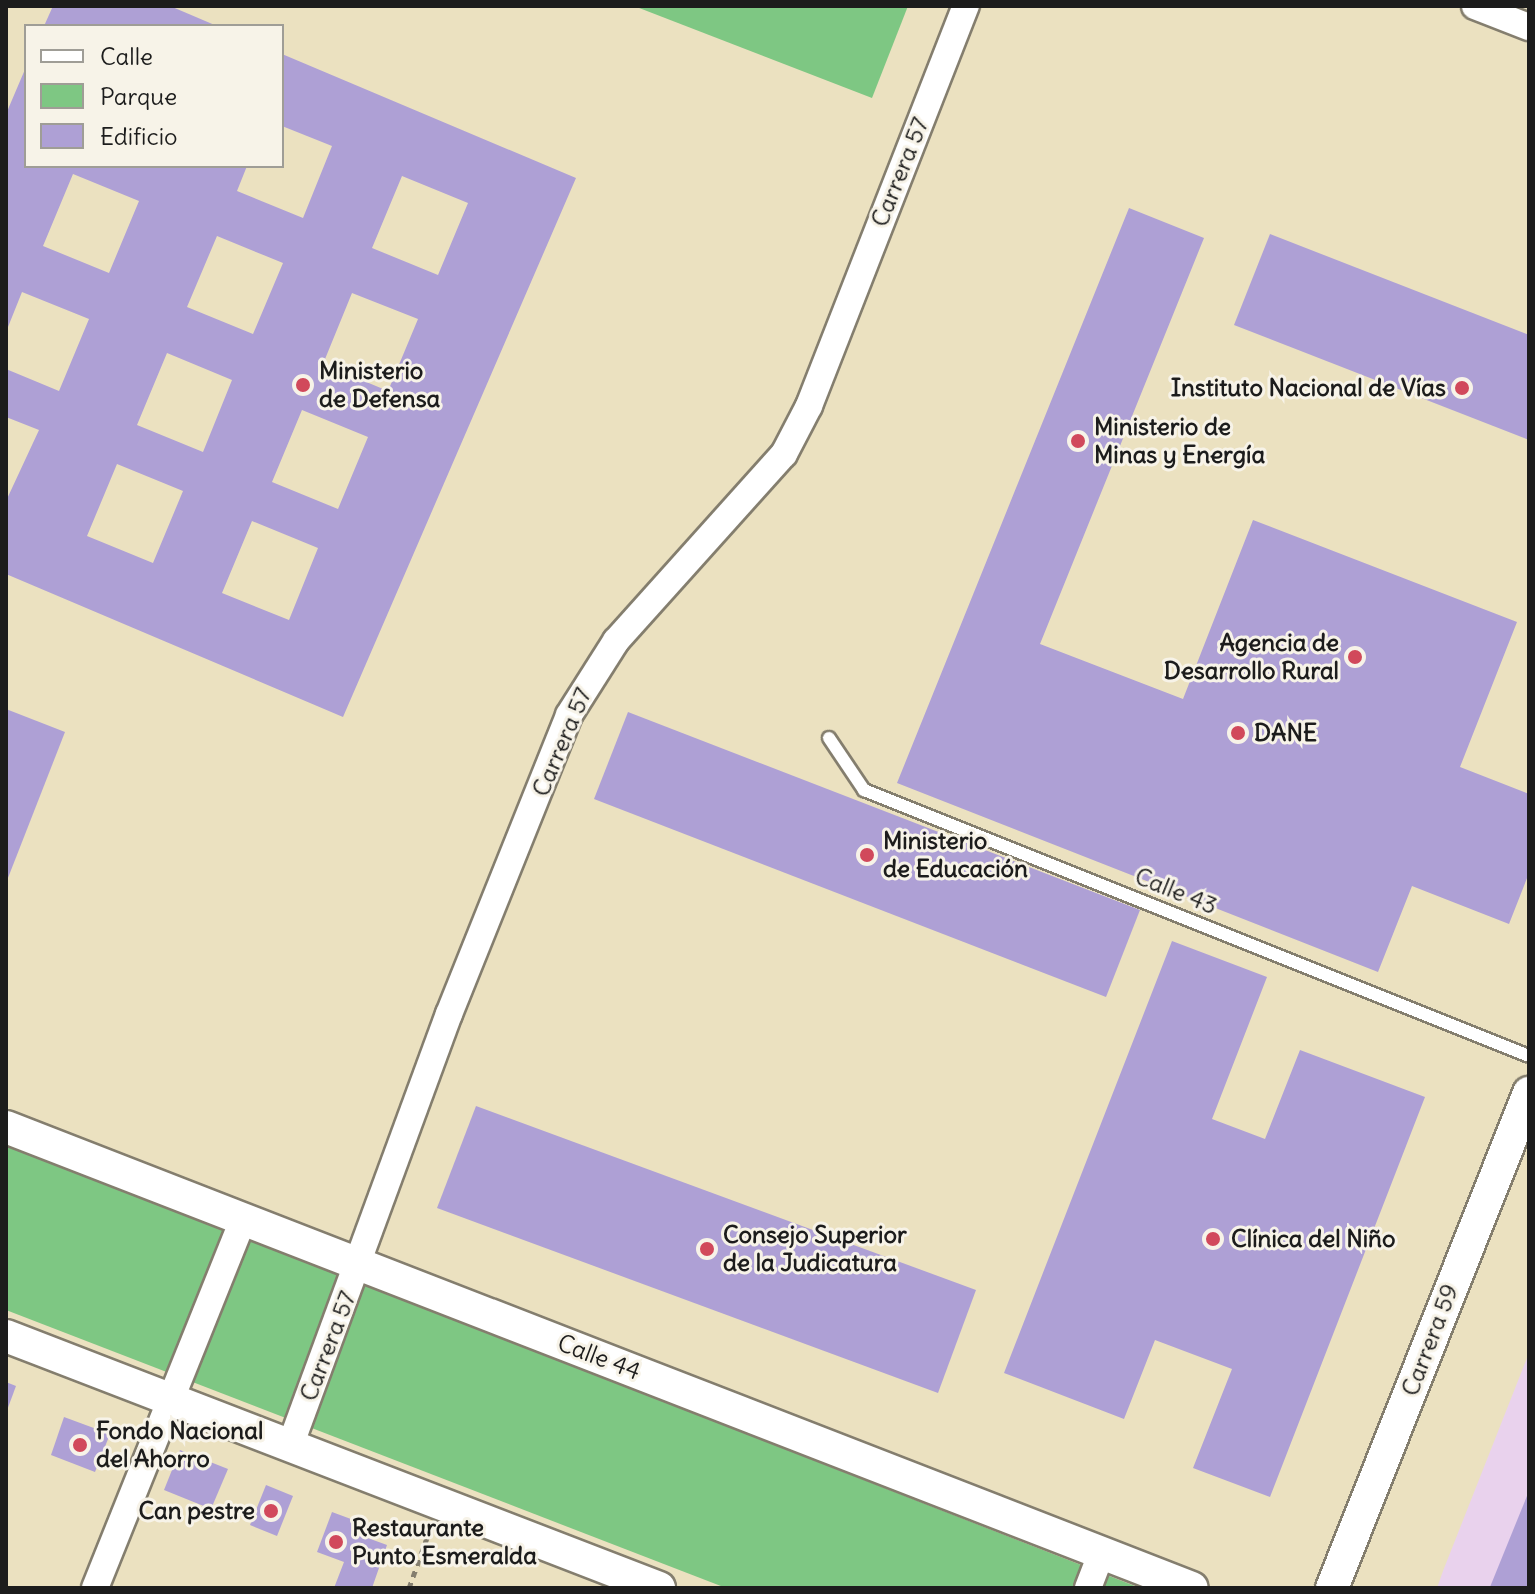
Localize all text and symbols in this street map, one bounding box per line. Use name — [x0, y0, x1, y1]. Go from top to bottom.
legend — [24, 24, 284, 168]
text: Calle — [100, 41, 153, 71]
text: Parque — [100, 81, 177, 111]
street label: Carrera 57 — [865, 113, 935, 231]
text: Edificio — [100, 121, 178, 151]
place label: Ministerio de Defensa — [319, 357, 440, 413]
place label: Instituto Nacional de Vías — [1171, 374, 1446, 402]
marker: Ministerio de Defensa — [294, 376, 312, 394]
marker: Instituto Nacional de Vías — [1453, 379, 1471, 397]
place label: Ministerio de Minas y Energía — [1094, 413, 1265, 469]
marker: Ministerio de Minas y Energía — [1069, 432, 1087, 450]
place label: Agencia de Desarrollo Rural — [1164, 629, 1339, 685]
marker: Agencia de Desarrollo Rural — [1346, 648, 1364, 666]
street label: Carrera 57 — [526, 683, 598, 801]
place label: DANE — [1254, 719, 1317, 747]
marker: DANE — [1229, 724, 1247, 742]
place label: Ministerio de Educación — [883, 827, 1028, 883]
marker: Ministerio de Educación — [858, 846, 876, 864]
street label: Calle 43 — [1131, 862, 1221, 920]
place label: Consejo Superior de la Judicatura — [723, 1221, 907, 1277]
place label: Clínica del Niño — [1231, 1225, 1395, 1253]
marker: Clínica del Niño — [1202, 1228, 1224, 1250]
marker: Consejo Superior de la Judicatura — [698, 1240, 716, 1258]
street label: Carrera 59 — [1395, 1280, 1465, 1400]
street label: Carrera 57 — [294, 1287, 362, 1405]
street label: Calle 44 — [553, 1328, 645, 1386]
place label: Fondo Nacional del Ahorro — [96, 1417, 263, 1473]
marker: Fondo Nacional del Ahorro — [71, 1436, 89, 1454]
place label: Can pestre — [138, 1497, 255, 1525]
marker: Can pestre — [262, 1502, 280, 1520]
place label: Restaurante Punto Esmeralda — [352, 1514, 537, 1570]
marker: Restaurante Punto Esmeralda — [327, 1533, 345, 1551]

